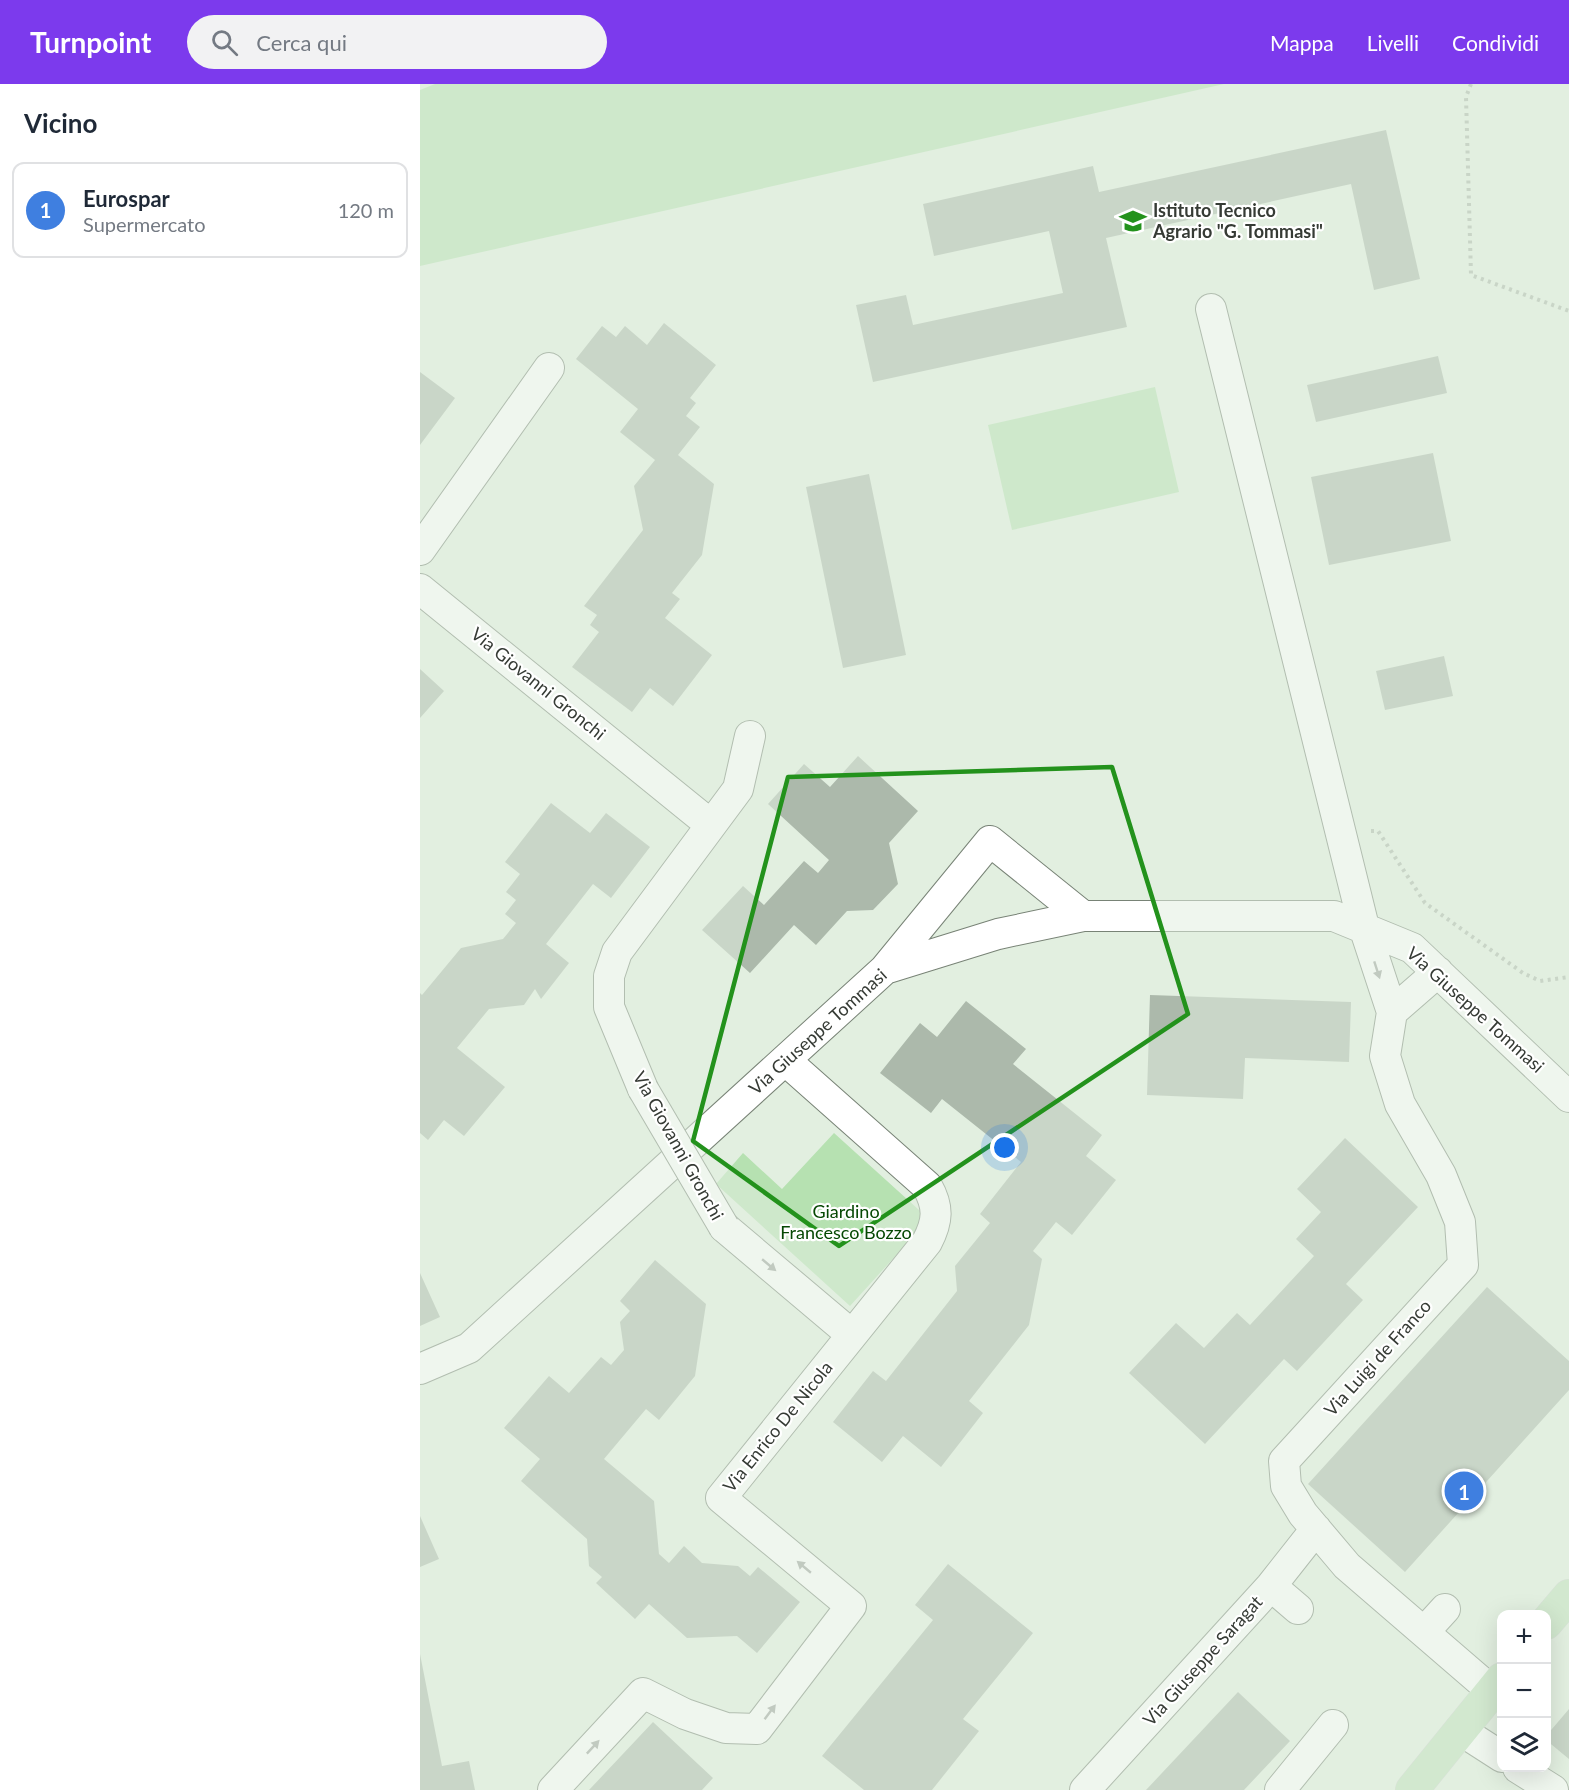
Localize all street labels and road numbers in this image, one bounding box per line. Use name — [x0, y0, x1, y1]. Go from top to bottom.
street label: Via Giovanni Gronchi — [467, 622, 610, 744]
street label: Via Giuseppe Tommasi — [1402, 942, 1549, 1077]
street label: Via Giuseppe Tommasi — [744, 964, 891, 1099]
street label: Via Giovanni Gronchi — [629, 1067, 729, 1224]
street label: Via Luigi de Franco — [1319, 1295, 1435, 1420]
street label: Via Enrico De Nicola — [718, 1357, 837, 1496]
street label: Via Giuseppe Saragat — [1138, 1590, 1267, 1730]

